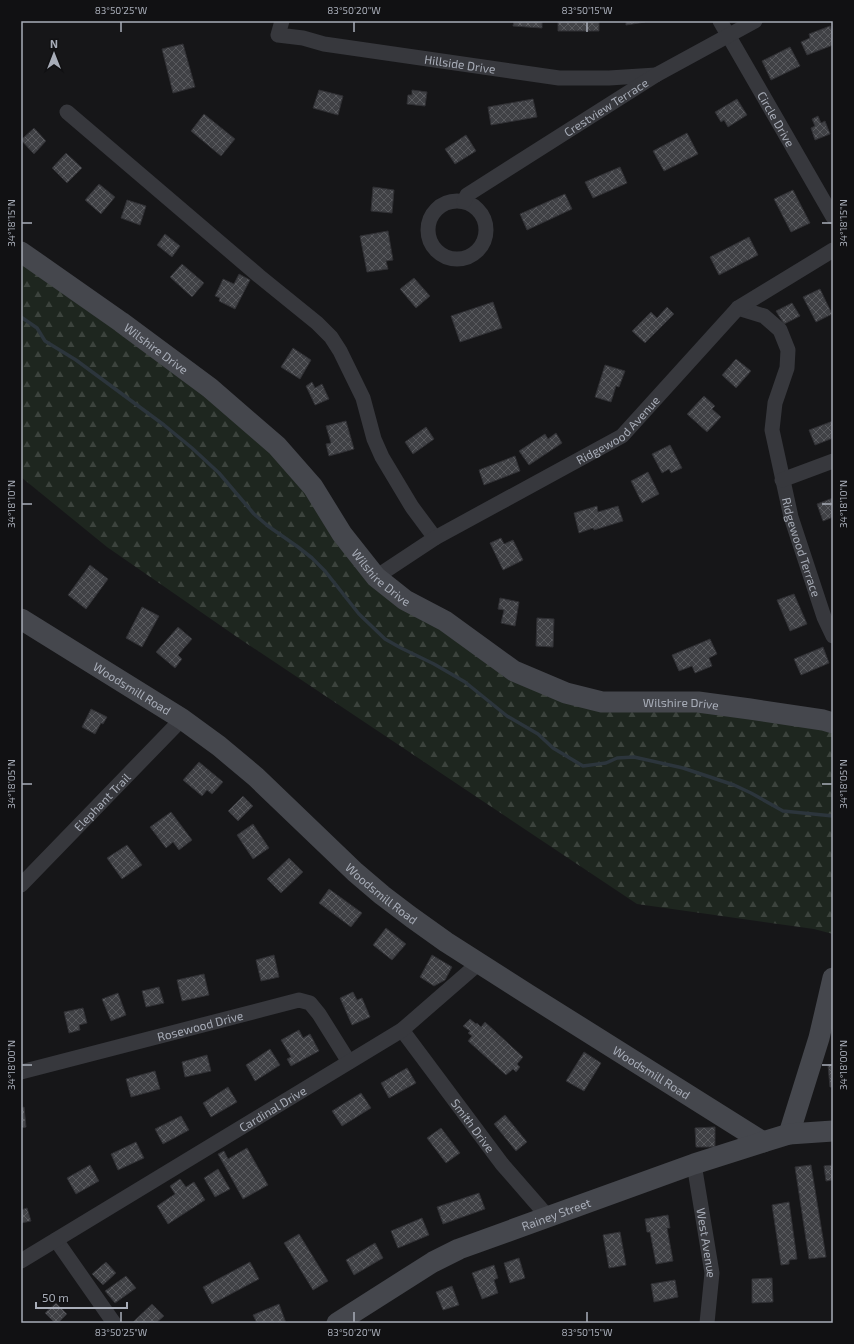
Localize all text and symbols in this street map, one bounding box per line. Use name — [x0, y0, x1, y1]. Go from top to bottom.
text: 83°50'25"W — [95, 4, 148, 16]
text: 83°50'20"W — [327, 4, 381, 16]
text: 83°50'15"W — [561, 4, 613, 16]
north arrow — [34, 34, 74, 74]
text: N — [50, 37, 58, 50]
street label: Hillside Drive — [423, 52, 497, 76]
street label: Crestview Terrace — [561, 75, 650, 139]
street label: Circle Drive — [755, 89, 798, 149]
text: 34°18'15"N — [5, 199, 17, 247]
text: 34°18'15"N — [837, 199, 849, 247]
street label: Wilshire Drive — [121, 320, 191, 377]
street label: Ridgewood Avenue — [573, 393, 662, 467]
text: 34°18'10"N — [5, 480, 17, 528]
text: 34°18'10"N — [837, 480, 849, 528]
street label: Ridgewood Terrace — [780, 496, 824, 599]
street label: Wilshire Drive — [349, 546, 413, 609]
street label: Woodsmill Road — [91, 659, 174, 717]
street label: Wilshire Drive — [643, 695, 720, 712]
text: 34°18'05"N — [5, 759, 17, 809]
text: 34°18'05"N — [837, 759, 849, 809]
street label: Elephant Trail — [71, 770, 133, 834]
street label: Woodsmill Road — [343, 860, 420, 927]
street label: Rosewood Drive — [156, 1008, 245, 1043]
text: 34°18'00"N — [5, 1040, 17, 1090]
text: 34°18'00"N — [837, 1040, 849, 1090]
street label: Woodsmill Road — [610, 1043, 693, 1102]
street label: Cardinal Drive — [236, 1083, 309, 1134]
street label: Smith Drive — [449, 1096, 498, 1155]
street label: Rainey Street — [520, 1195, 593, 1233]
street label: West Avenue — [694, 1207, 719, 1279]
scale bar — [36, 1284, 127, 1310]
text: 50 m — [42, 1290, 69, 1304]
text: 83°50'25"W — [95, 1326, 148, 1338]
text: 83°50'20"W — [327, 1326, 381, 1338]
text: 83°50'15"W — [561, 1326, 613, 1338]

